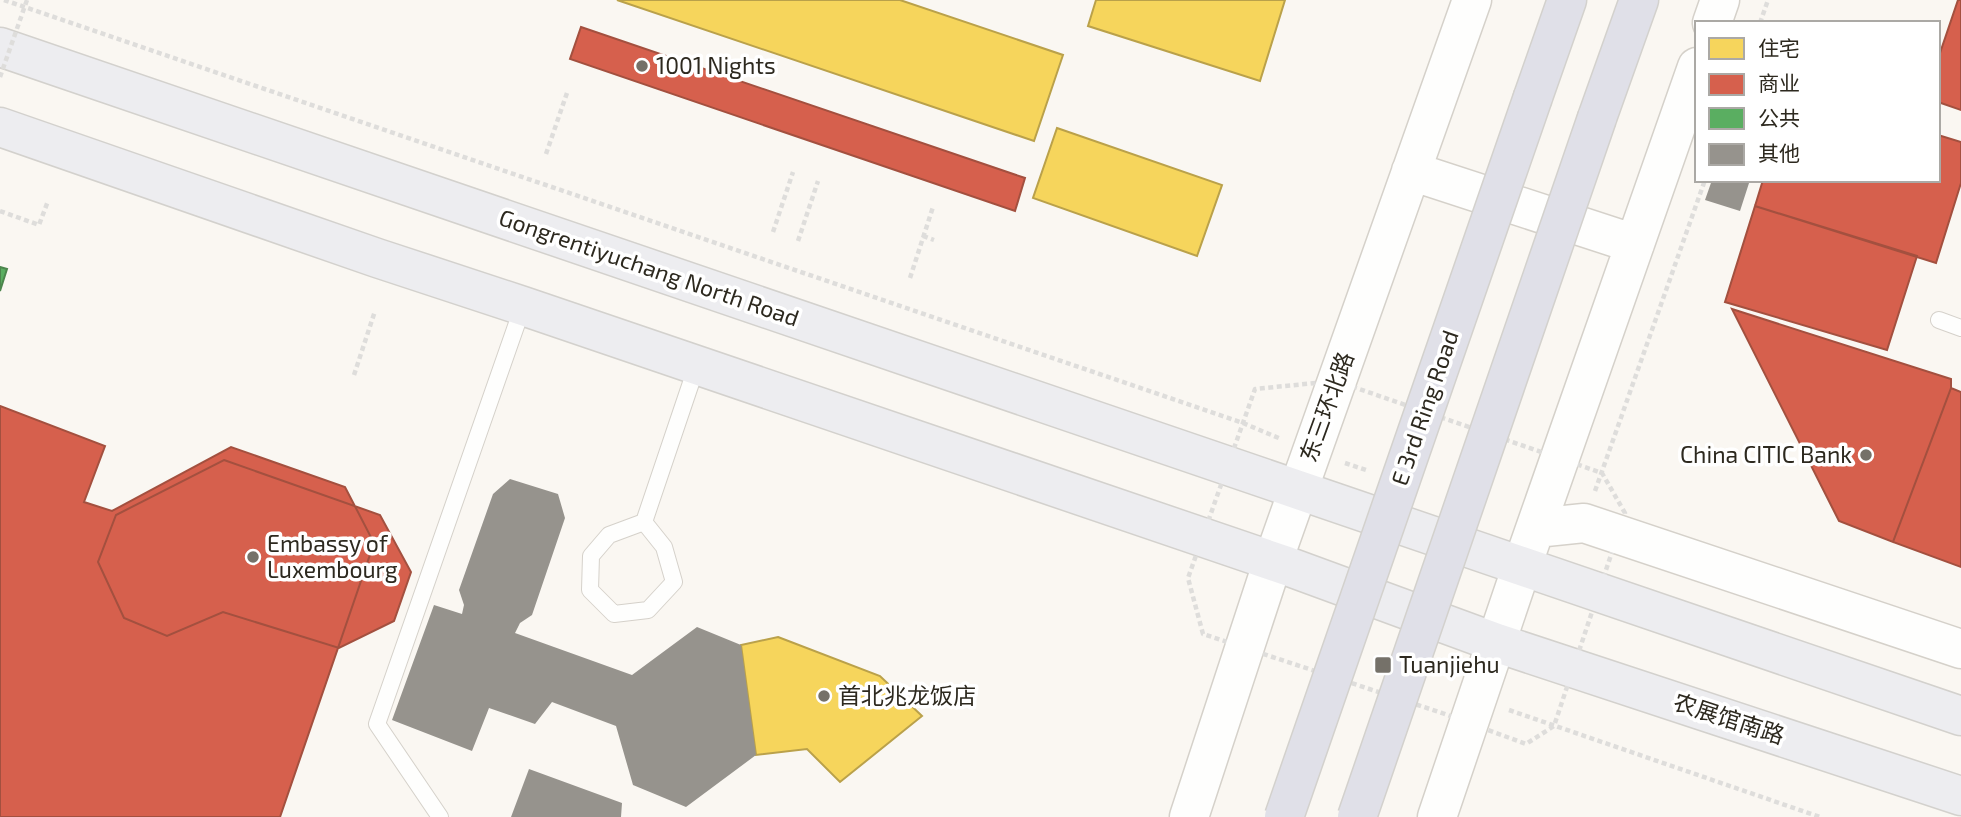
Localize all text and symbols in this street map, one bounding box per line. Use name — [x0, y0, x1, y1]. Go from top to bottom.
legend — [1695, 21, 1940, 182]
text: 住宅 — [1758, 35, 1800, 60]
place label: 1001 Nights — [656, 51, 776, 79]
marker: 1001 Nights — [634, 58, 650, 74]
text: 商业 — [1758, 70, 1800, 95]
text: 公共 — [1758, 105, 1800, 130]
text: 其他 — [1758, 140, 1800, 165]
street label: Gongrentiyuchang North Road — [496, 202, 803, 332]
street label: E 3rd Ring Road — [1384, 326, 1464, 489]
street label: 东三环北路 — [1293, 348, 1359, 465]
place label: China CITIC Bank — [1680, 440, 1852, 468]
marker: China CITIC Bank — [1858, 447, 1874, 463]
place label: Embassy of Luxembourg — [267, 529, 398, 583]
marker: Embassy of Luxembourg — [245, 549, 261, 565]
place label: Tuanjiehu — [1399, 650, 1500, 678]
marker: Tuanjiehu — [1373, 655, 1393, 675]
place label: 首北兆龙饭店 — [838, 681, 976, 709]
street label: 农展馆南路 — [1670, 687, 1788, 749]
marker: 首北兆龙饭店 — [816, 688, 832, 704]

